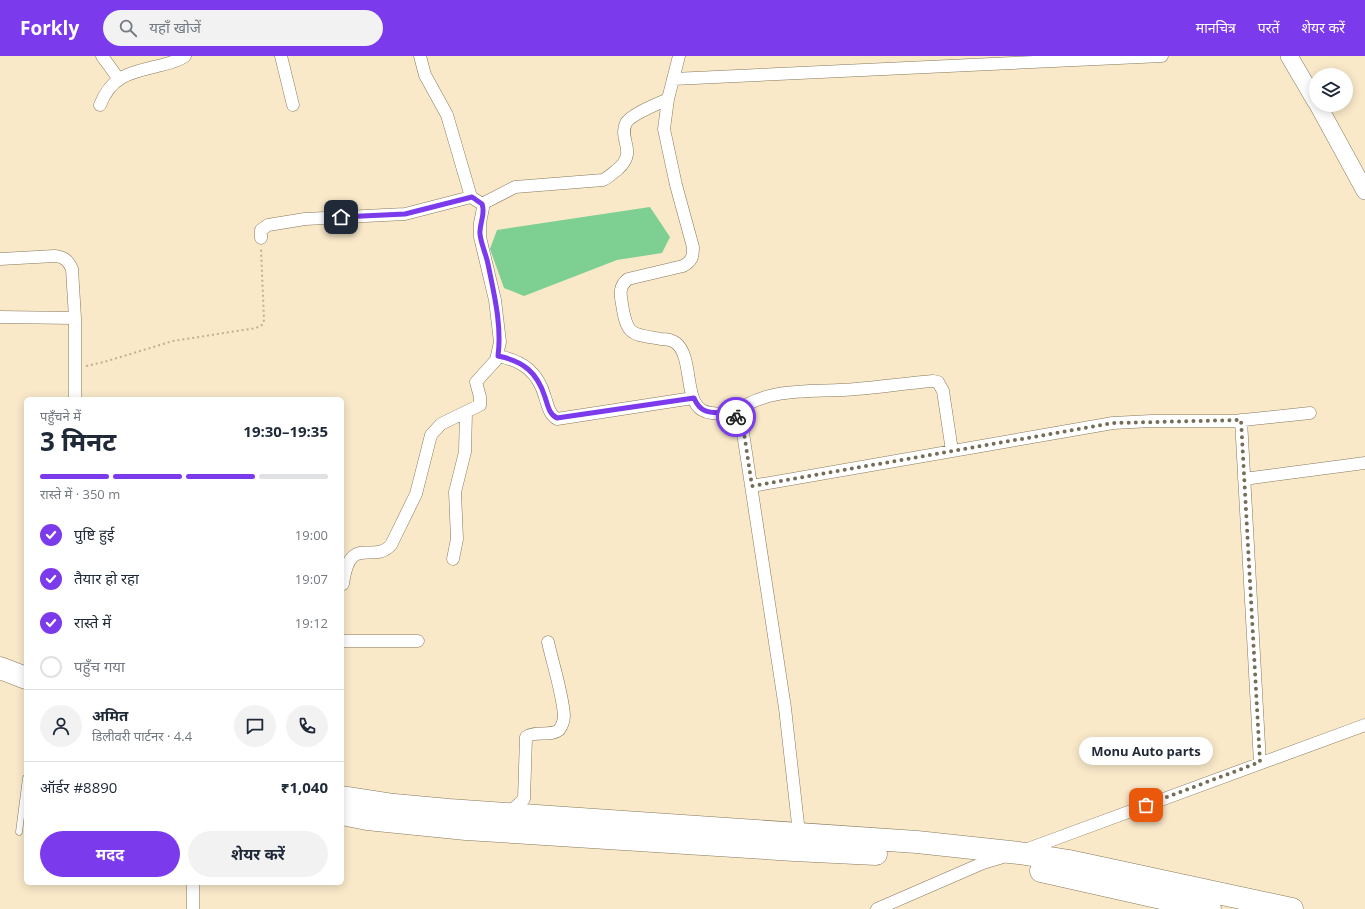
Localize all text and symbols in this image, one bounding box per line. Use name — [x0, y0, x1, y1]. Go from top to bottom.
search box — [103, 10, 383, 46]
text: Forkly — [20, 15, 79, 41]
icon: search — [117, 17, 139, 39]
text: यहाँ खोजें — [149, 17, 201, 37]
text: मानचित्र — [1196, 18, 1236, 37]
text: परतें — [1258, 18, 1280, 37]
text: शेयर करें — [1302, 18, 1345, 37]
map controls — [1309, 68, 1353, 112]
button: layers — [1309, 68, 1353, 112]
pin — [324, 200, 358, 234]
icon: home — [330, 206, 352, 228]
courier — [716, 397, 756, 437]
icon: bike — [725, 406, 747, 428]
text: पहुँचने में — [40, 407, 81, 425]
text: 19:30–19:35 — [243, 421, 328, 441]
text: 3 मिनट — [40, 423, 116, 459]
text: रास्ते में · 350 m — [40, 485, 120, 503]
icon: check — [40, 524, 62, 546]
text: पुष्टि हुई — [74, 524, 114, 544]
text: 19:00 — [295, 526, 328, 544]
icon: check — [40, 568, 62, 590]
text: तैयार हो रहा — [74, 568, 139, 588]
text: 19:07 — [295, 570, 328, 588]
icon: check — [40, 612, 62, 634]
text: रास्ते में — [74, 612, 111, 632]
text: 19:12 — [295, 614, 328, 632]
text: पहुँच गया — [74, 656, 125, 676]
button: person — [40, 705, 82, 747]
text: अमित — [92, 705, 128, 725]
button: chat — [234, 705, 276, 747]
button: phone — [286, 705, 328, 747]
text: डिलीवरी पार्टनर · 4.4 — [92, 727, 192, 745]
callout: Monu Auto parts — [1079, 737, 1213, 765]
text: Monu Auto parts — [1091, 742, 1201, 760]
text: ऑर्डर #8890 — [40, 777, 117, 797]
text: ₹1,040 — [281, 777, 328, 797]
pin — [1129, 788, 1163, 822]
icon: bag — [1135, 794, 1157, 816]
button: मदद — [40, 831, 180, 877]
button: शेयर करें — [188, 831, 328, 877]

